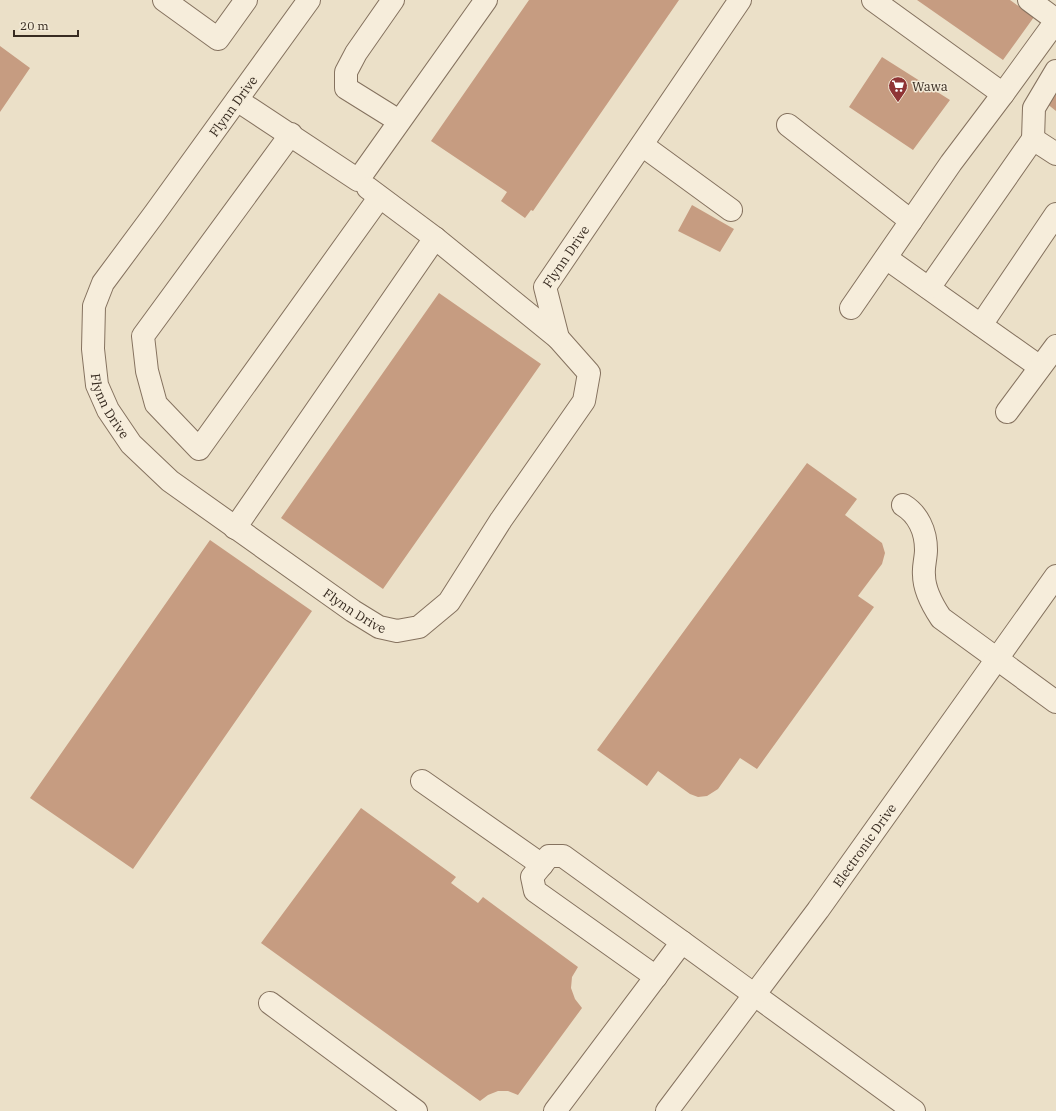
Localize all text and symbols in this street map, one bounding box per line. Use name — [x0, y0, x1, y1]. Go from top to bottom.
scale bar — [14, 12, 78, 38]
text: 20 m — [20, 18, 49, 33]
street label: Flynn Drive — [206, 72, 261, 140]
supermarket icon: Wawa — [887, 75, 909, 103]
place label: Wawa — [912, 78, 948, 95]
street label: Flynn Drive — [539, 222, 593, 291]
street label: Flynn Drive — [87, 372, 133, 442]
street label: Flynn Drive — [320, 585, 387, 637]
street label: Electronic Drive — [829, 800, 900, 891]

